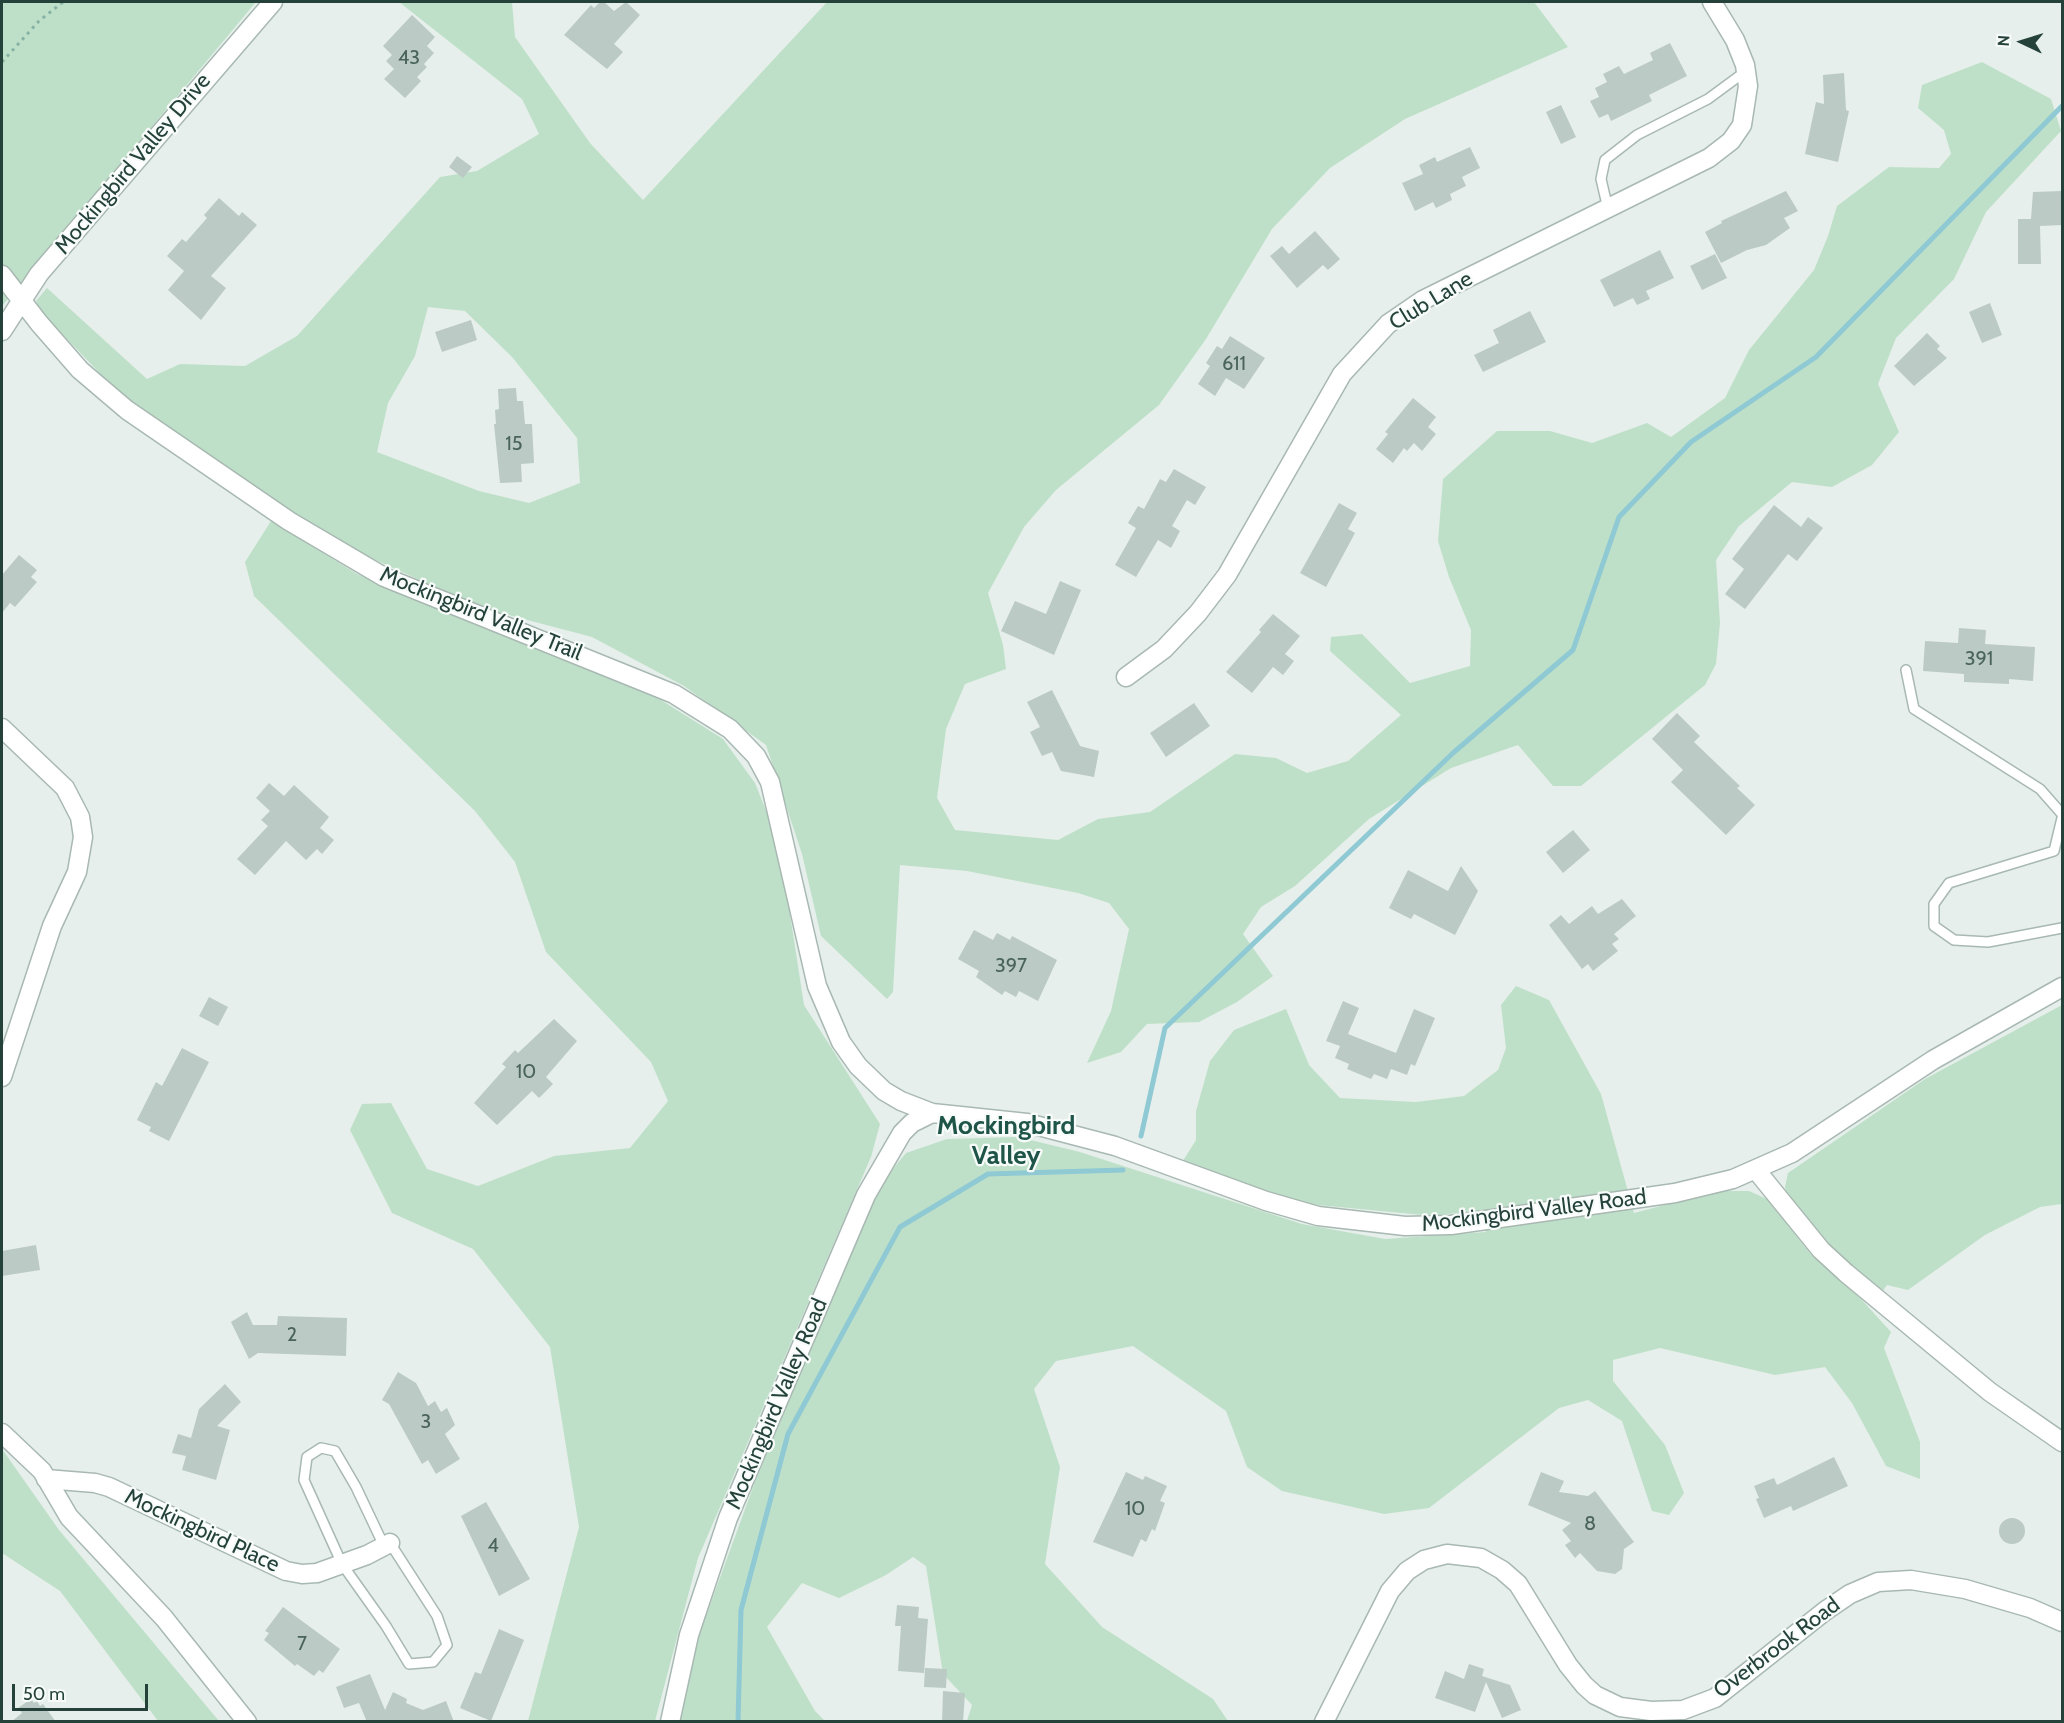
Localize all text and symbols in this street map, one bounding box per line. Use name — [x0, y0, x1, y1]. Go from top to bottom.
north arrow — [1992, 12, 2052, 72]
text: N — [1994, 34, 2013, 47]
house number: 43 — [398, 46, 420, 70]
street label: Mockingbird Valley Drive — [50, 68, 216, 260]
street label: Club Lane — [1385, 266, 1477, 336]
house number: 611 — [1222, 352, 1246, 376]
house number: 15 — [505, 432, 523, 456]
street label: Mockingbird Valley Trail — [376, 561, 586, 667]
house number: 391 — [1965, 647, 1993, 671]
house number: 397 — [995, 954, 1027, 978]
house number: 10 — [516, 1060, 536, 1084]
district label: Mockingbird Valley — [937, 1110, 1075, 1172]
street label: Mockingbird Valley Road — [1420, 1184, 1648, 1238]
street label: Mockingbird Valley Road — [721, 1295, 833, 1513]
house number: 2 — [287, 1323, 297, 1347]
house number: 3 — [421, 1410, 431, 1434]
street label: Mockingbird Place — [121, 1484, 283, 1578]
house number: 10 — [1125, 1497, 1145, 1521]
house number: 8 — [1584, 1512, 1596, 1536]
house number: 4 — [487, 1534, 499, 1558]
street label: Overbrook Road — [1709, 1592, 1845, 1704]
house number: 7 — [297, 1632, 307, 1656]
scale bar — [15, 1672, 152, 1710]
text: 50 m — [23, 1683, 65, 1705]

